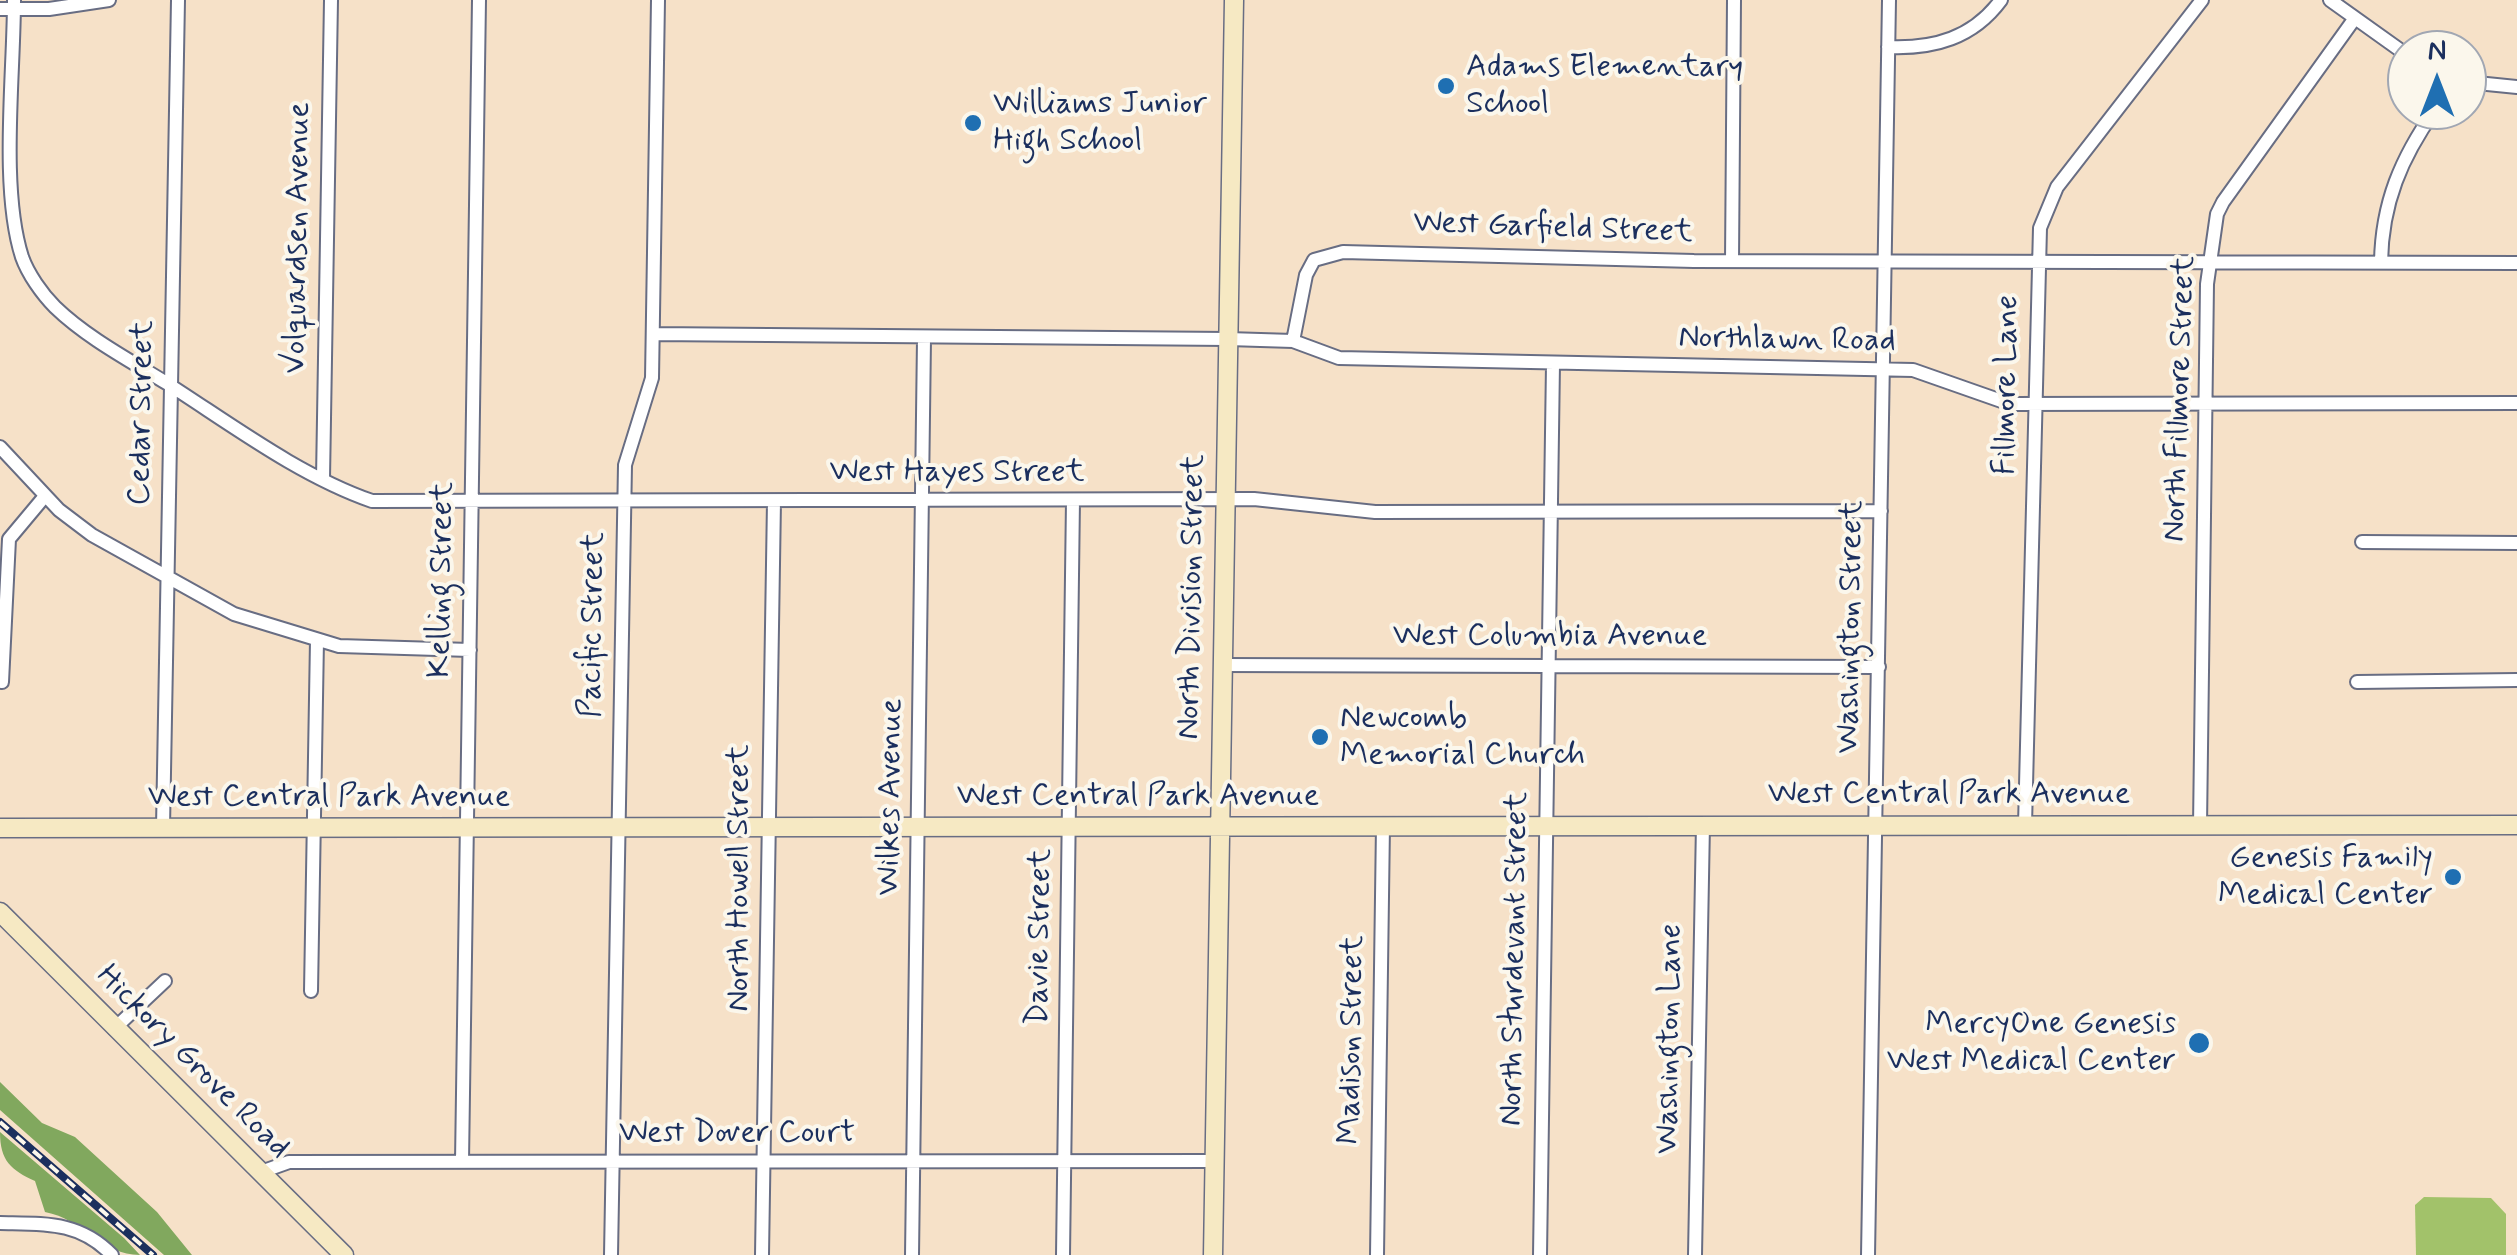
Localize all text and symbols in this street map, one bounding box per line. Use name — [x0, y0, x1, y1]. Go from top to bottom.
north arrow — [2387, 30, 2487, 130]
text: N — [2428, 33, 2446, 70]
place label: Adams Elementary School — [1466, 49, 1743, 124]
marker: Adams Elementary School — [1435, 75, 1457, 97]
place label: Williams Junior High School — [993, 86, 1207, 161]
street label: Volquardsen Avenue — [277, 102, 321, 374]
marker: Williams Junior High School — [962, 112, 984, 134]
street label: West Garfield Street — [1413, 205, 1693, 253]
street label: North Fillmore Street — [2157, 255, 2205, 543]
street label: Fillmore Lane — [1987, 295, 2029, 475]
street label: Cedar Street — [122, 320, 164, 506]
street label: Northlawn Road — [1678, 320, 1896, 362]
street label: West Hayes Street — [829, 454, 1085, 492]
street label: North Division Street — [1171, 454, 1215, 740]
street label: Kelling Street — [422, 482, 464, 678]
street label: Washington Street — [1831, 500, 1873, 754]
street label: Pacific Street — [573, 532, 615, 718]
street label: West Columbia Avenue — [1393, 618, 1707, 656]
street label: Wilkes Avenue — [871, 698, 913, 896]
place label: Newcomb Memorial Church — [1340, 700, 1585, 775]
marker: Newcomb Memorial Church — [1309, 726, 1331, 748]
street label: North Howell Street — [721, 744, 759, 1012]
street label: West Central Park Avenue — [1768, 776, 2130, 814]
street label: West Central Park Avenue — [957, 778, 1319, 816]
street label: West Central Park Avenue — [148, 779, 510, 817]
street label: North Sturdevant Street — [1494, 792, 1538, 1126]
place label: Genesis Family Medical Center — [2218, 840, 2433, 915]
street label: Davie Street — [1020, 848, 1062, 1026]
marker: Genesis Family Medical Center — [2442, 866, 2464, 888]
street label: Washington Lane — [1650, 923, 1692, 1155]
street label: Madison Street — [1332, 935, 1374, 1145]
street label: Hickory Grove Road — [87, 958, 297, 1168]
place label: MercyOne Genesis West Medical Center — [1887, 1006, 2176, 1081]
marker: MercyOne Genesis West Medical Center — [2186, 1030, 2212, 1056]
street label: West Dover Court — [619, 1115, 855, 1153]

